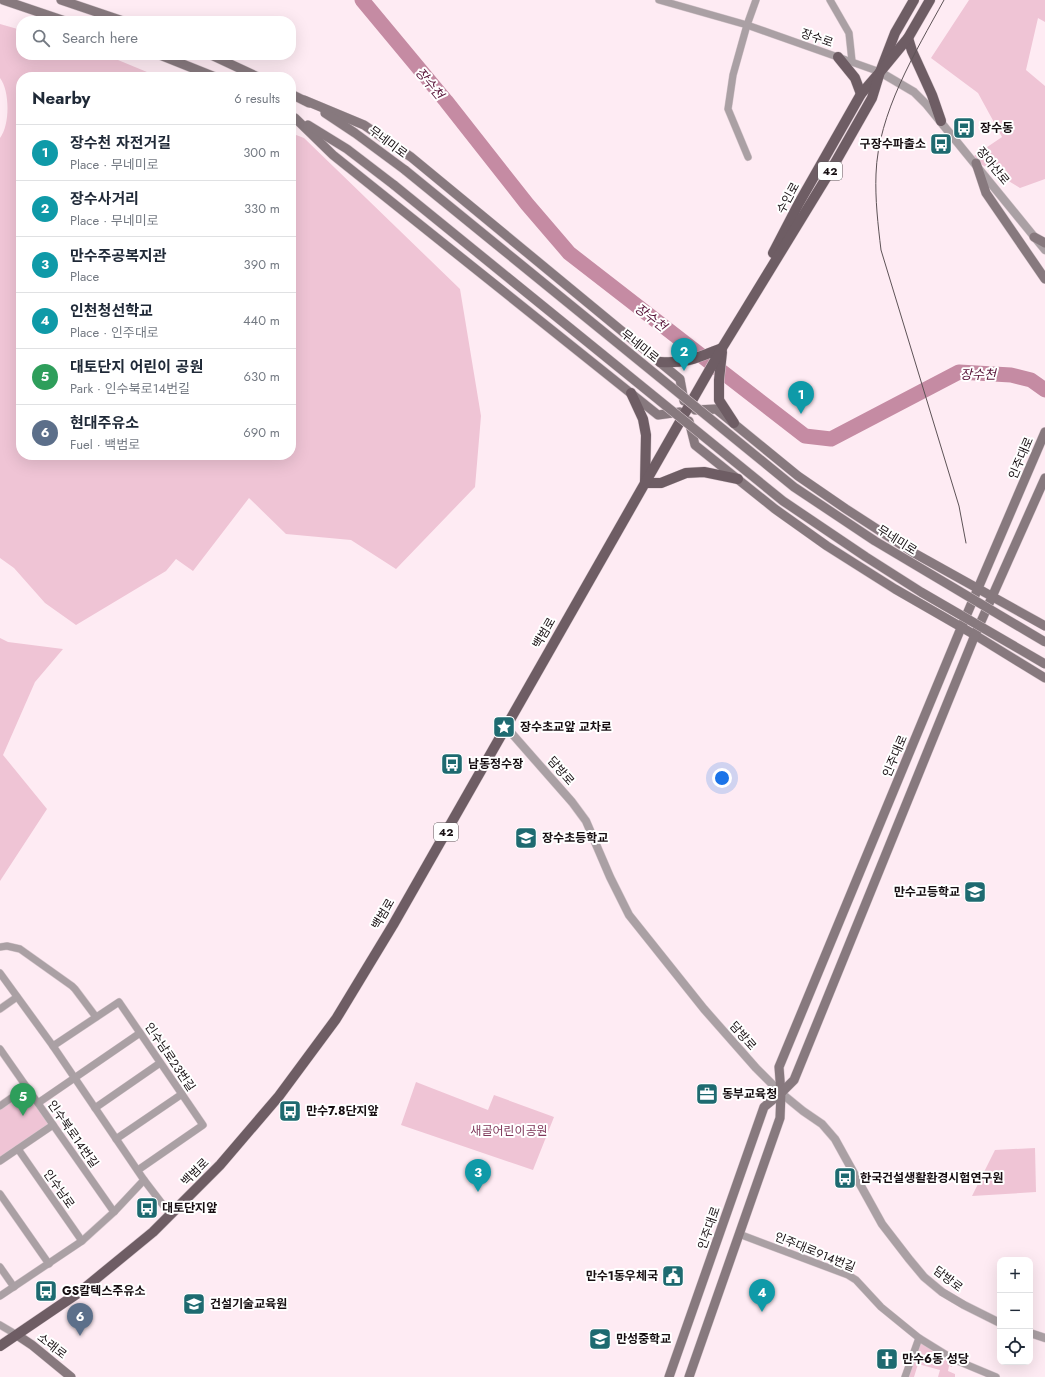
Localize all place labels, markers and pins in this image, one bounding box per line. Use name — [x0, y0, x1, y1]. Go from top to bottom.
bus stop icon: 장수동 — [951, 115, 977, 141]
place label: 장수동 — [980, 119, 1013, 137]
bus stop icon: 구장수파출소 — [928, 131, 954, 157]
place label: 구장수파출소 — [860, 135, 926, 153]
pin: 2 — [671, 338, 697, 371]
pin: 1 — [788, 381, 814, 414]
place icon: 장수초교앞 교차로 — [491, 714, 517, 740]
place label: 장수초교앞 교차로 — [520, 718, 612, 736]
bus stop icon: 남동정수장 — [439, 751, 465, 777]
place label: 남동정수장 — [468, 755, 523, 773]
school or university icon: 장수초등학교 — [513, 825, 539, 851]
place label: 장수초등학교 — [542, 829, 608, 847]
school or university icon: 만수고등학교 — [962, 879, 988, 905]
place label: 만수고등학교 — [894, 883, 960, 901]
office icon: 동부교육청 — [694, 1081, 720, 1107]
pin: 5 — [10, 1083, 36, 1116]
place label: 동부교육청 — [722, 1085, 777, 1103]
bus stop icon: 만수7.8단지앞 — [277, 1098, 303, 1124]
place label: 만수7.8단지앞 — [306, 1102, 379, 1120]
pin: 3 — [465, 1159, 491, 1192]
bus stop icon: 한국건설생활환경시험연구원 — [832, 1165, 858, 1191]
place label: 한국건설생활환경시험연구원 — [860, 1169, 1004, 1187]
bus stop icon: 대토단지앞 — [134, 1195, 160, 1221]
place label: 대토단지앞 — [162, 1199, 217, 1217]
public building icon: 만수1동우체국 — [660, 1263, 686, 1289]
place label: 만수1동우체국 — [586, 1267, 658, 1285]
bus stop icon: GS칼텍스주유소 — [33, 1278, 59, 1304]
pin: 4 — [749, 1279, 775, 1312]
place label: GS칼텍스주유소 — [62, 1282, 146, 1300]
school or university icon: 건설기술교육원 — [181, 1291, 207, 1317]
place label: 건설기술교육원 — [210, 1295, 287, 1313]
pin: 6 — [67, 1303, 93, 1336]
school or university icon: 만성중학교 — [587, 1326, 613, 1352]
place label: 만성중학교 — [616, 1330, 671, 1348]
church icon: 만수6동 성당 — [874, 1346, 900, 1372]
place label: 만수6동 성당 — [902, 1350, 969, 1368]

